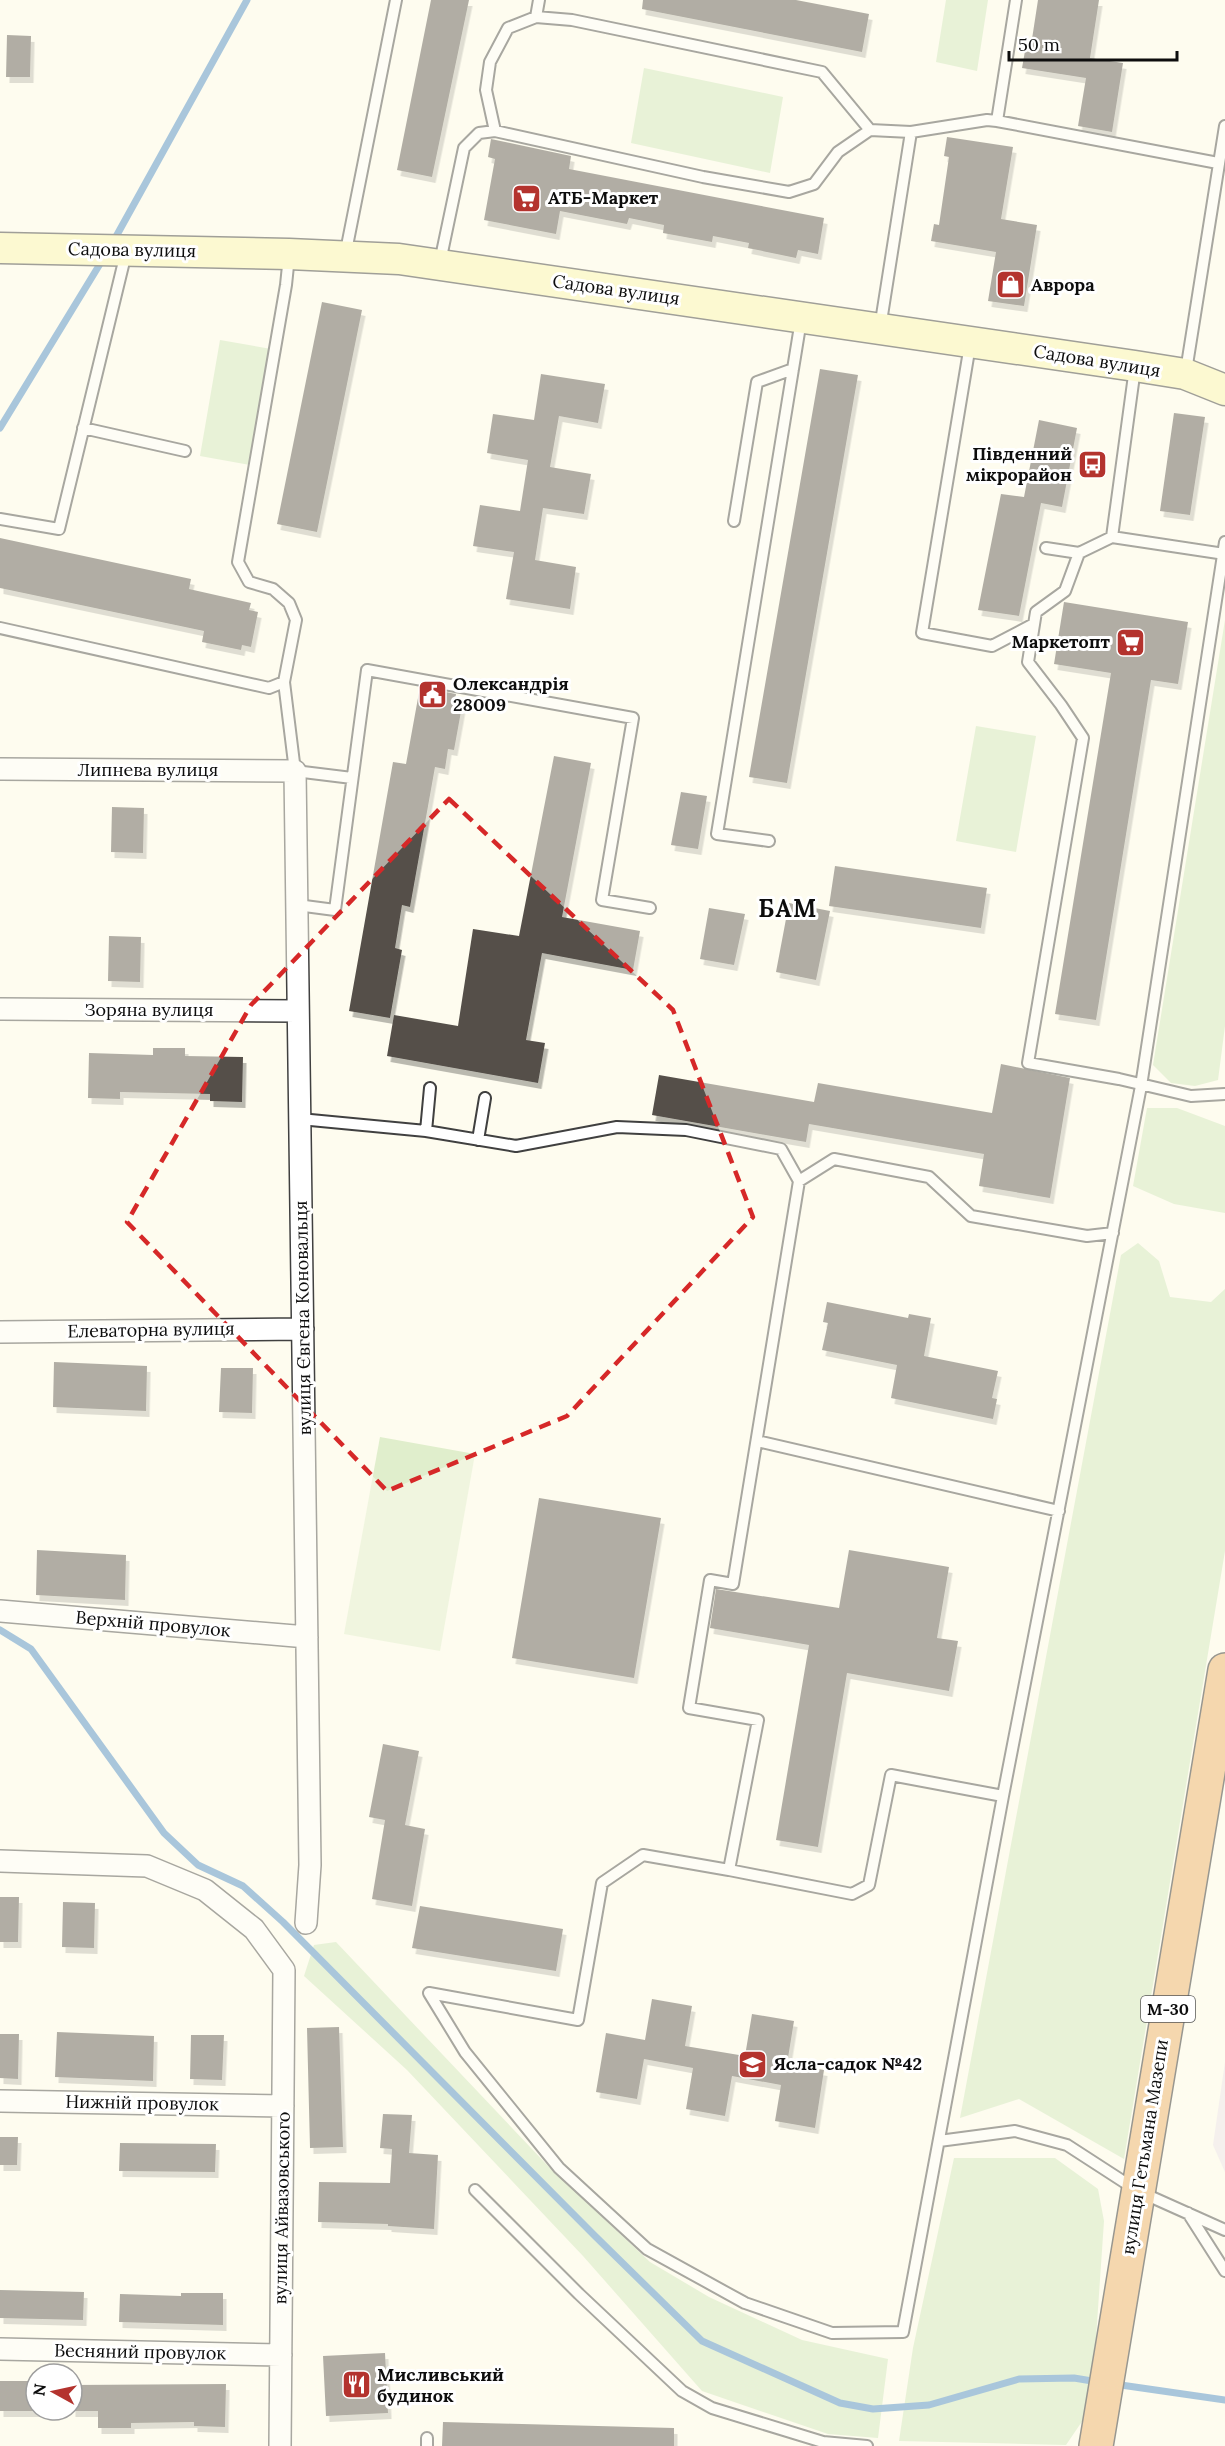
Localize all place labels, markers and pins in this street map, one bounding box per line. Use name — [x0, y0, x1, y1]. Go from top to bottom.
supermarket icon: АТБ-Маркет — [511, 182, 543, 214]
place label: АТБ-Маркет — [548, 186, 659, 209]
shop icon: Аврора — [994, 269, 1026, 301]
place label: Аврора — [1031, 273, 1095, 296]
place label: Південний мікрорайон — [966, 442, 1072, 486]
bus stop icon: Південний мікрорайон — [1077, 448, 1109, 480]
supermarket icon: Маркетопт — [1115, 626, 1147, 658]
place label: Маркетопт — [1011, 630, 1111, 653]
place label: Олександрія 28009 — [453, 672, 569, 716]
public building icon: Олександрія 28009 — [416, 678, 448, 710]
school or university icon: Ясла-садок №42 — [736, 2048, 768, 2080]
place label: Ясла-садок №42 — [773, 2052, 922, 2075]
place label: Мисливський будинок — [377, 2363, 504, 2407]
restaurant icon: Мисливський будинок — [340, 2369, 372, 2401]

